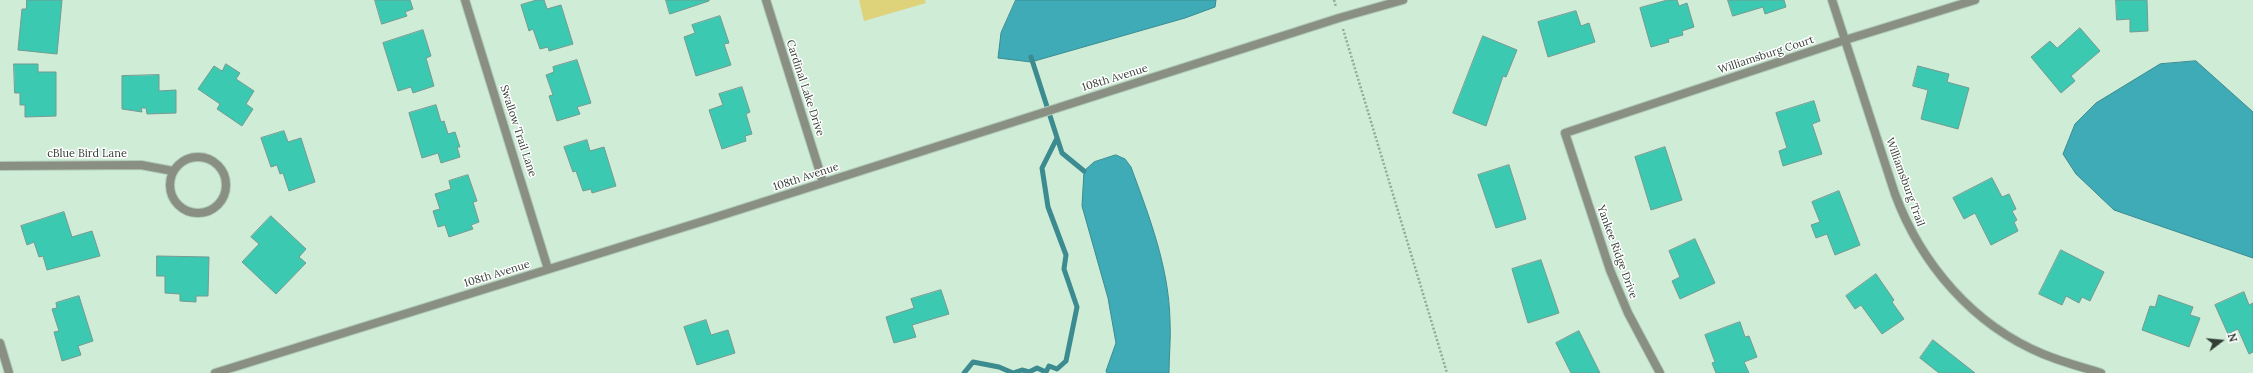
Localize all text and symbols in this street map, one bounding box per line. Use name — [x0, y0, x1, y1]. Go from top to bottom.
street label: Williamsburg Court — [1716, 33, 1816, 77]
street label: Cardinal Lake Drive — [783, 38, 827, 138]
street label: 108th Avenue — [1081, 62, 1149, 94]
street label: Swallow Trail Lane — [497, 83, 539, 179]
street label: Williamsburg Trail — [1883, 136, 1927, 228]
street label: cBlue Bird Lane — [47, 147, 127, 161]
street label: 108th Avenue — [772, 160, 840, 194]
street label: Yankee Ridge Drive — [1594, 204, 1640, 300]
street label: 108th Avenue — [463, 258, 531, 290]
north arrow — [2201, 321, 2241, 361]
text: N — [2225, 332, 2240, 344]

